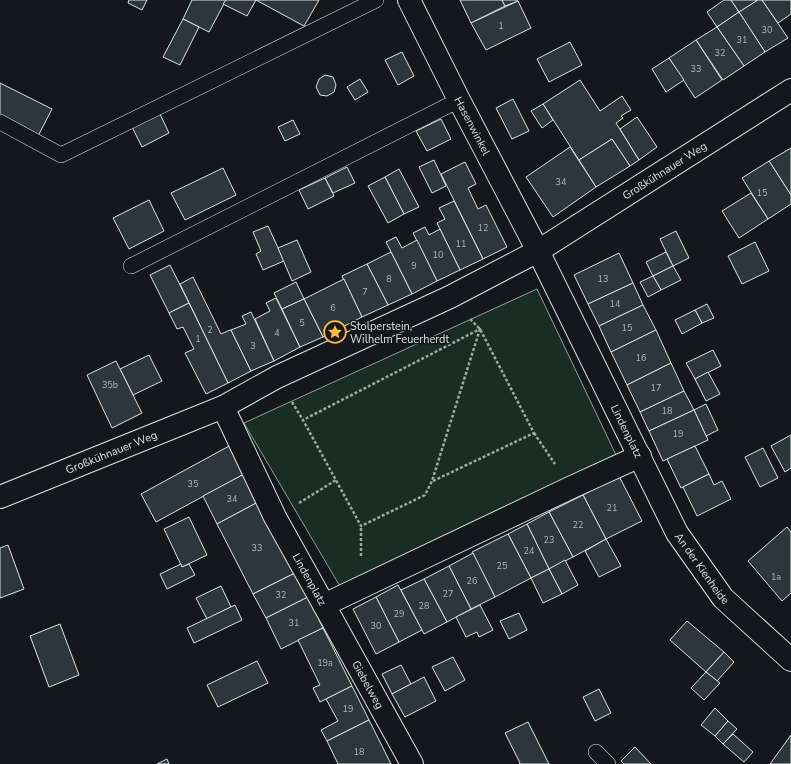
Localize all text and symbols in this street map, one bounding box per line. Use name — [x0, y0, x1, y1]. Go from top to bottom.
house number: 1 — [498, 20, 504, 32]
house number: 30 — [762, 24, 772, 36]
house number: 31 — [737, 34, 747, 46]
house number: 32 — [715, 47, 725, 59]
house number: 33 — [691, 63, 701, 75]
street label: Hasenwinkel — [451, 94, 494, 159]
street label: Großkühnauer Weg — [620, 139, 710, 203]
house number: 34 — [556, 176, 567, 188]
house number: 15 — [757, 187, 767, 199]
house number: 12 — [478, 222, 488, 234]
house number: 11 — [456, 238, 466, 250]
house number: 10 — [433, 249, 443, 261]
house number: 9 — [411, 260, 417, 272]
house number: 8 — [386, 273, 392, 285]
house number: 13 — [598, 273, 608, 285]
house number: 7 — [362, 286, 368, 298]
house number: 14 — [610, 298, 621, 310]
house number: 6 — [330, 302, 336, 314]
house number: 5 — [299, 317, 305, 329]
place icon: Stolperstein, Wilhelm Feuerherdt — [322, 319, 348, 345]
place label: Stolperstein, Wilhelm Feuerherdt — [350, 319, 450, 347]
house number: 15 — [622, 322, 632, 334]
house number: 2 — [207, 324, 213, 336]
house number: 4 — [274, 327, 280, 339]
house number: 1 — [195, 333, 201, 345]
house number: 3 — [250, 340, 256, 352]
house number: 16 — [636, 352, 646, 364]
house number: 35b — [102, 379, 118, 391]
house number: 17 — [651, 382, 661, 394]
street label: Lindenplatz — [607, 402, 646, 461]
house number: 18 — [662, 405, 672, 417]
street label: Großkühnauer Weg — [64, 427, 159, 478]
house number: 19 — [673, 428, 683, 440]
house number: 35 — [188, 478, 198, 490]
house number: 34 — [227, 493, 238, 505]
house number: 21 — [607, 502, 617, 514]
house number: 22 — [573, 519, 583, 531]
street label: An der Kienheide — [671, 530, 732, 608]
house number: 23 — [544, 534, 554, 546]
house number: 33 — [252, 542, 262, 554]
house number: 24 — [524, 545, 535, 557]
street label: Lindenplatz — [289, 551, 330, 608]
house number: 25 — [497, 560, 507, 572]
house number: 1a — [771, 571, 781, 583]
house number: 26 — [467, 575, 477, 587]
house number: 27 — [443, 588, 453, 600]
house number: 32 — [276, 589, 286, 601]
house number: 28 — [419, 600, 429, 612]
house number: 29 — [394, 608, 404, 620]
house number: 31 — [289, 617, 299, 629]
house number: 30 — [371, 620, 381, 632]
house number: 19a — [317, 657, 333, 669]
street label: Giebelweg — [348, 658, 387, 712]
house number: 19 — [343, 703, 353, 715]
house number: 18 — [354, 746, 364, 758]

